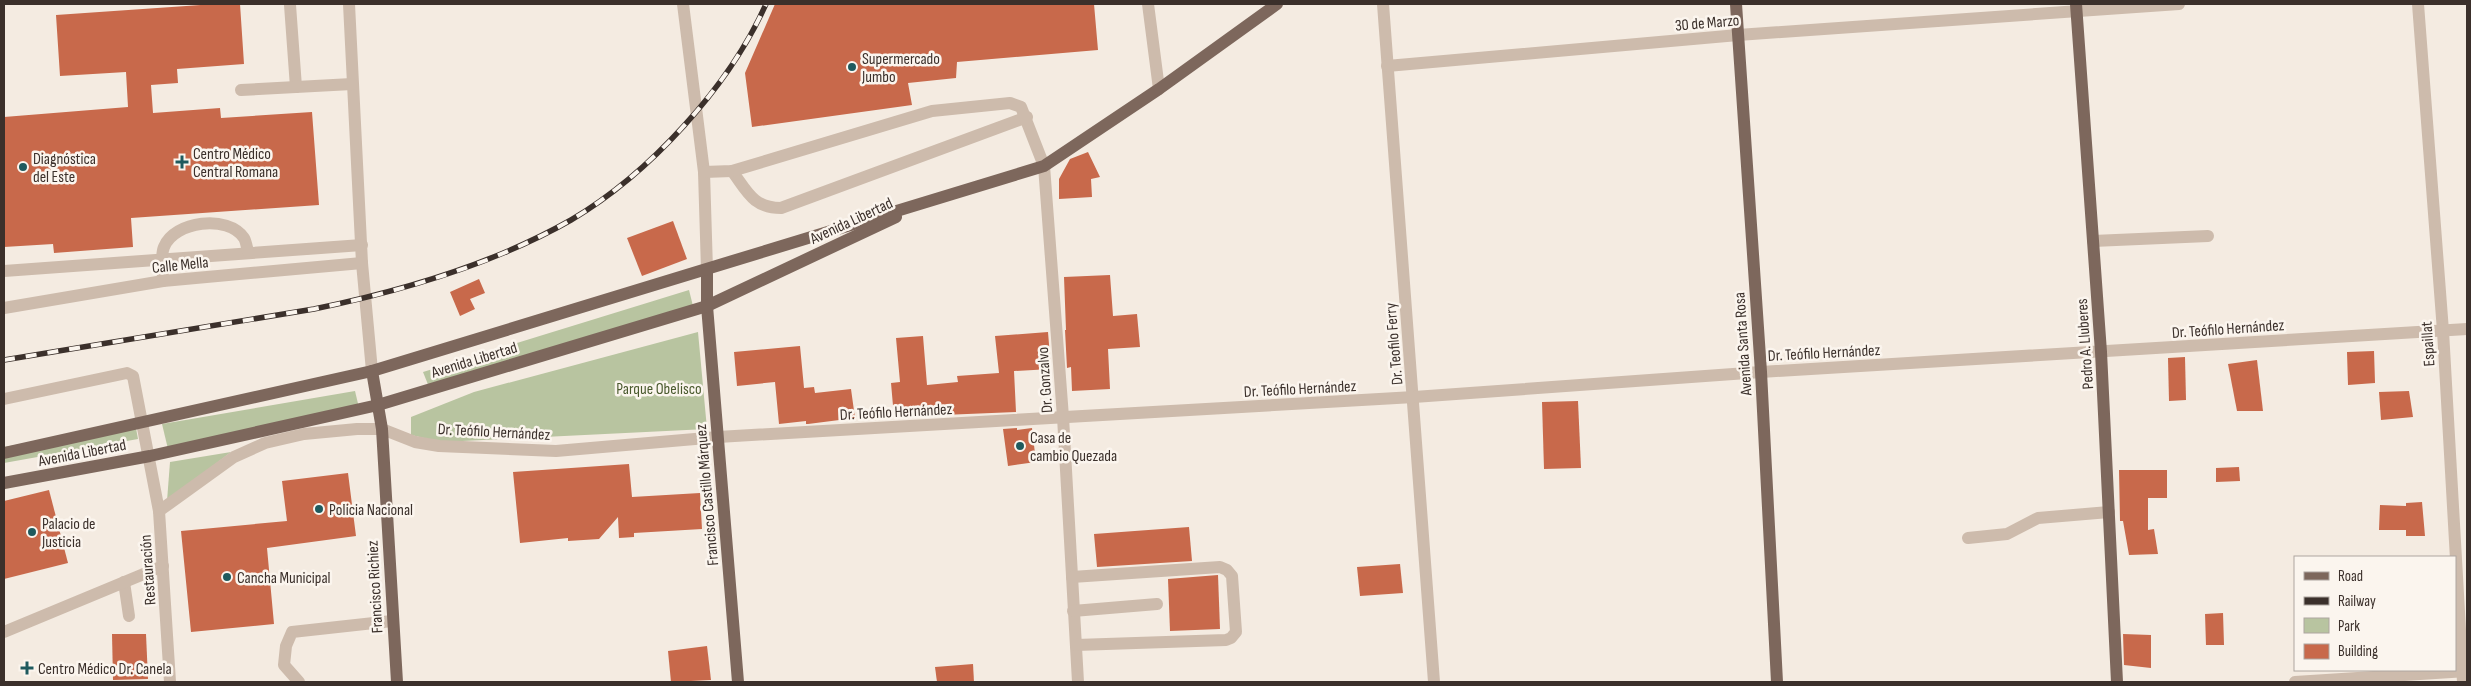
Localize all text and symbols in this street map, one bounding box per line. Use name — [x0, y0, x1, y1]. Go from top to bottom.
street label: 30 de Marzo — [1674, 11, 1740, 36]
place label: Supermercado Jumbo — [861, 50, 940, 87]
marker: Supermercado Jumbo — [846, 61, 858, 73]
place label: Centro Médico Central Romana — [193, 145, 278, 182]
place label: Diagnóstica del Este — [33, 150, 96, 187]
marker: Centro Médico Central Romana — [175, 155, 189, 169]
marker: Diagnóstica del Este — [17, 161, 29, 173]
street label: Avenida Libertad — [806, 194, 896, 249]
street label: Calle Mella — [151, 253, 209, 278]
street label: Avenida Santa Rosa — [1730, 292, 1757, 397]
street label: Pedro A. Lluberes — [2073, 298, 2098, 390]
street label: Dr. Teofilo Ferry — [1381, 302, 1408, 386]
street label: Dr. Teófilo Hernández — [2171, 316, 2285, 343]
street label: Espaillat — [2417, 321, 2440, 367]
street label: Avenida Libertad — [428, 338, 520, 383]
street label: Dr. Teófilo Hernández — [1767, 341, 1881, 366]
street label: Dr. Gonzalvo — [1034, 346, 1057, 414]
street label: Dr. Teófilo Hernández — [1243, 377, 1357, 402]
park label: Parque Obelisco — [616, 380, 702, 399]
street label: Dr. Teófilo Hernández — [839, 400, 953, 425]
street label: Dr. Teófilo Hernández — [437, 420, 551, 445]
street label: Francisco Castillo Márquez — [692, 423, 723, 566]
place label: Casa de cambio Quezada — [1030, 429, 1117, 466]
street label: Avenida Libertad — [36, 436, 128, 471]
marker: Casa de cambio Quezada — [1014, 440, 1026, 452]
place label: Policia Nacional — [329, 501, 413, 520]
marker: Policia Nacional — [313, 503, 325, 515]
place label: Palacio de Justicia — [41, 515, 96, 552]
marker: Palacio de Justicia — [26, 526, 38, 538]
street label: Restauración — [137, 534, 160, 606]
street label: Francisco Richiez — [364, 540, 387, 634]
legend — [2294, 556, 2456, 671]
text: Road — [2338, 567, 2363, 586]
place label: Cancha Municipal — [237, 569, 331, 588]
marker: Cancha Municipal — [221, 571, 233, 583]
text: Railway — [2338, 592, 2376, 611]
text: Park — [2338, 617, 2360, 636]
text: Building — [2338, 642, 2378, 661]
place label: Centro Médico Dr. Canela — [38, 660, 172, 679]
marker: Centro Médico Dr. Canela — [20, 661, 34, 675]

